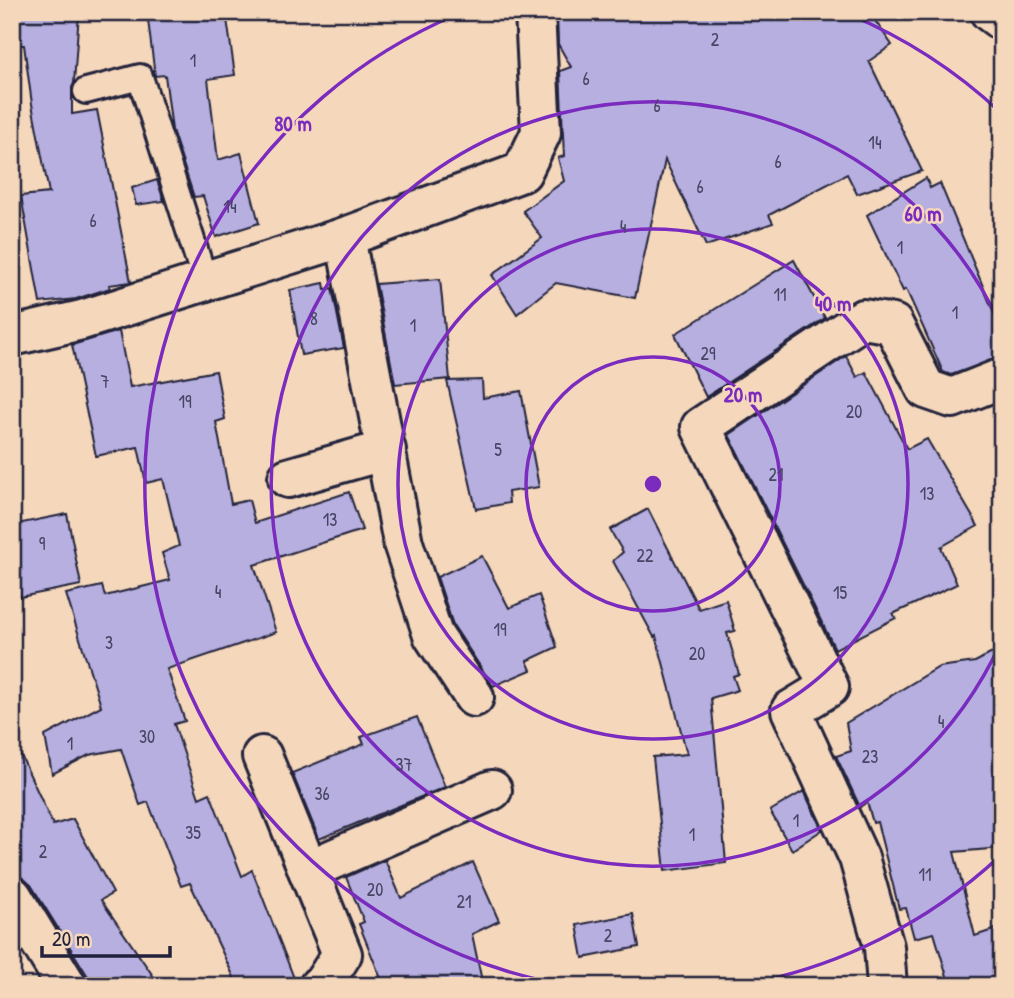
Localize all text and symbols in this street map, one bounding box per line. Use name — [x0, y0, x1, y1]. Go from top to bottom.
house number: 2 — [711, 27, 720, 52]
house number: 1 — [190, 48, 196, 73]
house number: 6 — [582, 66, 590, 91]
house number: 6 — [653, 93, 661, 118]
text: 80 m — [274, 109, 312, 138]
house number: 14 — [868, 130, 882, 155]
house number: 6 — [774, 149, 782, 174]
house number: 6 — [696, 174, 704, 199]
house number: 14 — [223, 194, 237, 219]
text: 60 m — [905, 199, 941, 228]
house number: 6 — [89, 208, 97, 233]
house number: 4 — [620, 214, 627, 239]
house number: 1 — [897, 235, 903, 260]
house number: 11 — [773, 282, 787, 307]
text: 40 m — [815, 289, 851, 318]
house number: 1 — [952, 300, 958, 325]
house number: 8 — [310, 306, 318, 331]
house number: 1 — [410, 313, 416, 338]
house number: 29 — [700, 341, 716, 366]
house number: 7 — [101, 369, 110, 394]
text: 20 m — [724, 380, 762, 409]
house number: 19 — [178, 389, 192, 414]
house number: 20 — [846, 399, 862, 424]
house number: 5 — [494, 437, 502, 462]
house number: 21 — [769, 462, 783, 487]
centre of rings — [641, 472, 665, 496]
house number: 13 — [920, 481, 934, 506]
house number: 13 — [323, 507, 337, 532]
house number: 9 — [39, 531, 46, 556]
house number: 22 — [637, 543, 654, 568]
house number: 4 — [215, 579, 222, 604]
house number: 15 — [833, 580, 847, 605]
house number: 19 — [493, 617, 507, 642]
house number: 3 — [105, 630, 113, 655]
house number: 20 — [689, 641, 705, 666]
house number: 4 — [938, 709, 945, 734]
house number: 30 — [139, 724, 155, 749]
house number: 1 — [67, 731, 73, 756]
house number: 23 — [862, 744, 878, 769]
house number: 37 — [396, 752, 413, 777]
house number: 36 — [314, 781, 330, 806]
house number: 1 — [793, 808, 799, 833]
house number: 35 — [185, 820, 201, 845]
house number: 1 — [689, 822, 695, 847]
house number: 2 — [39, 839, 48, 864]
house number: 11 — [918, 862, 932, 887]
house number: 20 — [367, 877, 383, 902]
house number: 21 — [457, 889, 471, 914]
scale bar — [42, 914, 170, 958]
house number: 2 — [604, 923, 613, 948]
text: 20 m — [52, 924, 90, 953]

